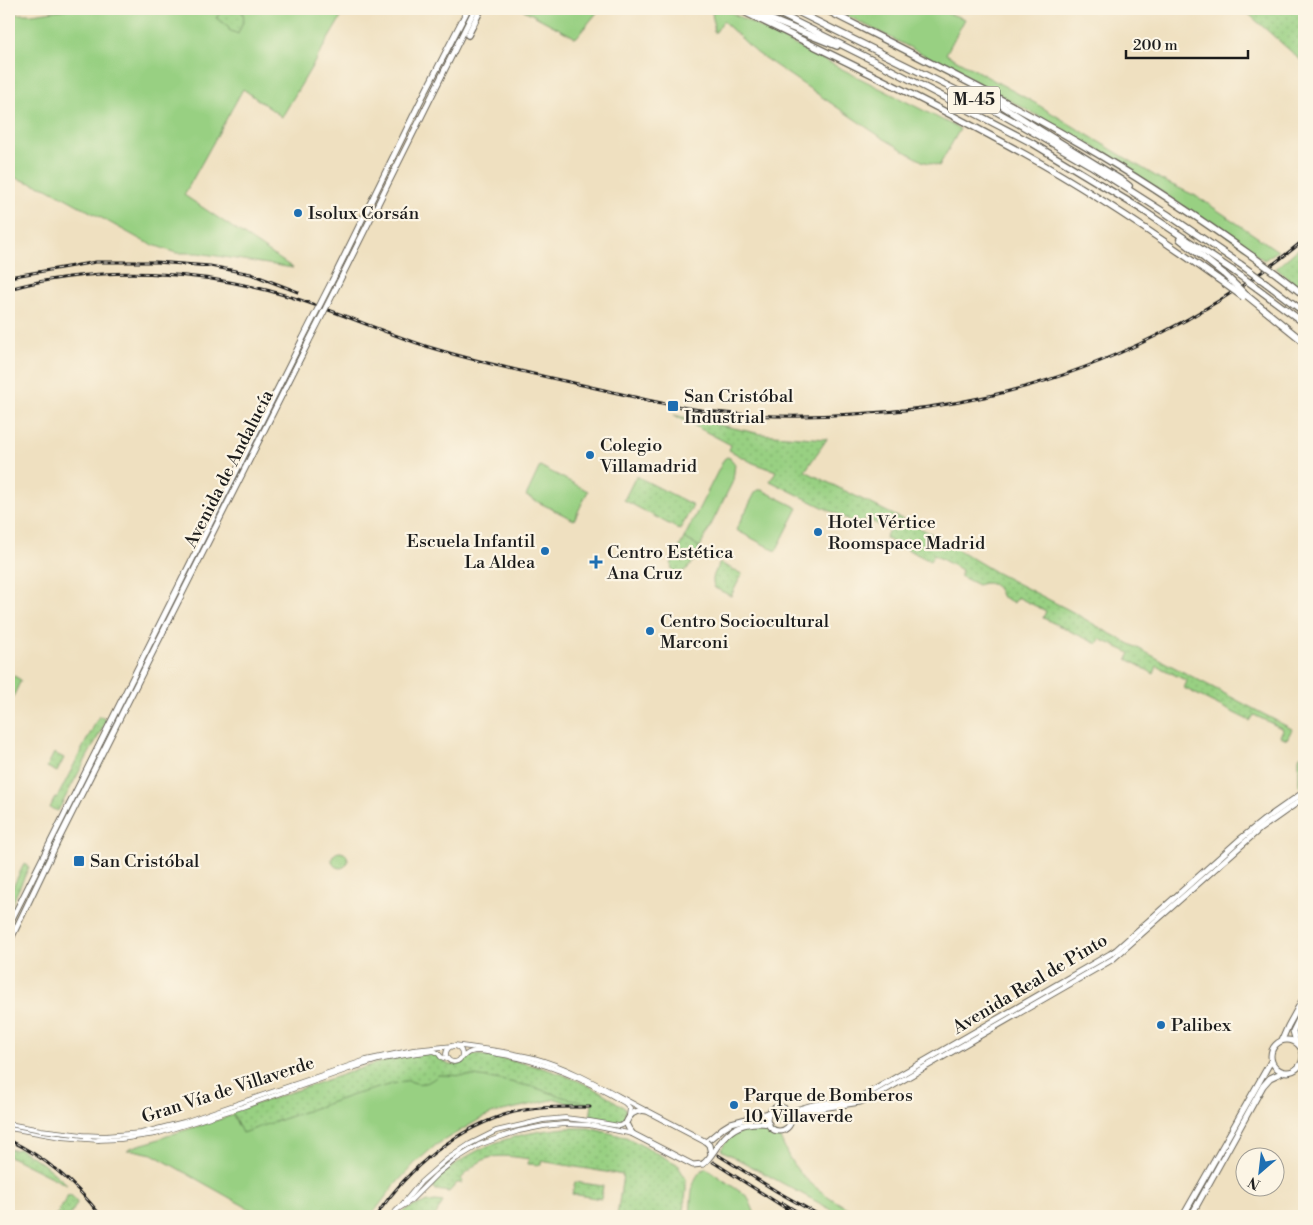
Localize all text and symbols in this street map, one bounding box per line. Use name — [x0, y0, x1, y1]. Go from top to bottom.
scale bar — [1126, 28, 1248, 60]
text: 200 m — [1133, 36, 1178, 55]
road number: M-45 — [948, 86, 1000, 114]
place label: Isolux Corsán — [308, 202, 419, 225]
marker: Isolux Corsán — [292, 207, 304, 219]
street label: Avenida de Andalucía — [179, 385, 279, 553]
place label: San Cristóbal Industrial — [684, 385, 794, 429]
marker: San Cristóbal Industrial — [666, 399, 680, 413]
place label: Colegio Villamadrid — [599, 434, 698, 478]
marker: Colegio Villamadrid — [584, 449, 596, 461]
place label: Hotel Vértice Roomspace Madrid — [828, 511, 986, 555]
marker: Hotel Vértice Roomspace Madrid — [812, 526, 824, 538]
place label: Escuela Infantil La Aldea — [407, 530, 536, 574]
place label: Centro Estética Ana Cruz — [606, 541, 734, 585]
marker: Escuela Infantil La Aldea — [539, 545, 551, 557]
marker: Centro Estética Ana Cruz — [589, 555, 603, 569]
place label: Centro Sociocultural Marconi — [660, 610, 830, 654]
marker: Centro Sociocultural Marconi — [644, 625, 656, 637]
place label: San Cristóbal — [90, 850, 200, 873]
marker: San Cristóbal — [72, 854, 86, 868]
street label: Avenida Real de Pinto — [947, 929, 1112, 1040]
place label: Palibex — [1171, 1014, 1232, 1037]
marker: Palibex — [1155, 1019, 1167, 1031]
street label: Gran Vía de Villaverde — [139, 1051, 317, 1129]
place label: Parque de Bomberos 10. Villaverde — [744, 1084, 913, 1128]
marker: Parque de Bomberos 10. Villaverde — [728, 1099, 740, 1111]
north arrow — [1236, 1148, 1286, 1198]
text: N — [1245, 1172, 1263, 1193]

